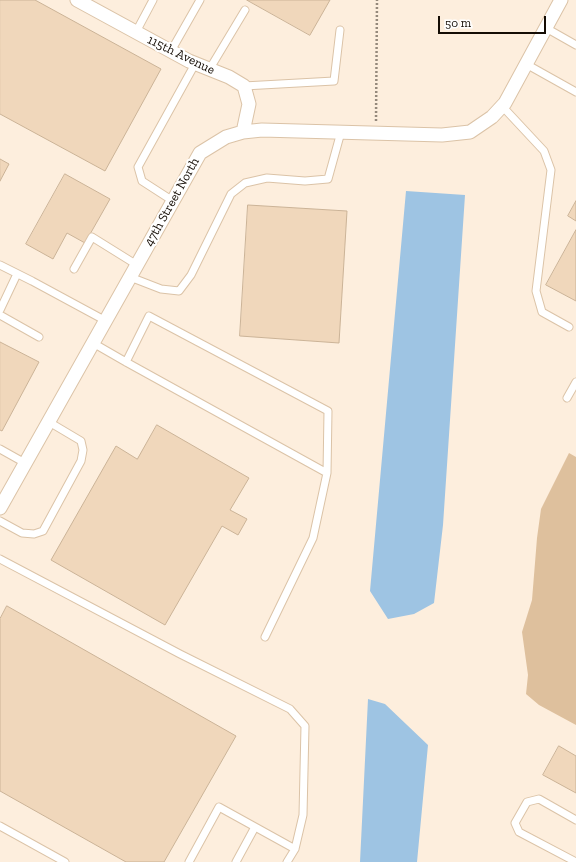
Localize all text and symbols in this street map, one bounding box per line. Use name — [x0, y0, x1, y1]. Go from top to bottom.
scale bar — [440, 8, 548, 34]
text: 50 m — [445, 16, 471, 30]
street label: 115th Avenue — [145, 32, 217, 78]
street label: 47th Street North — [141, 155, 203, 249]

